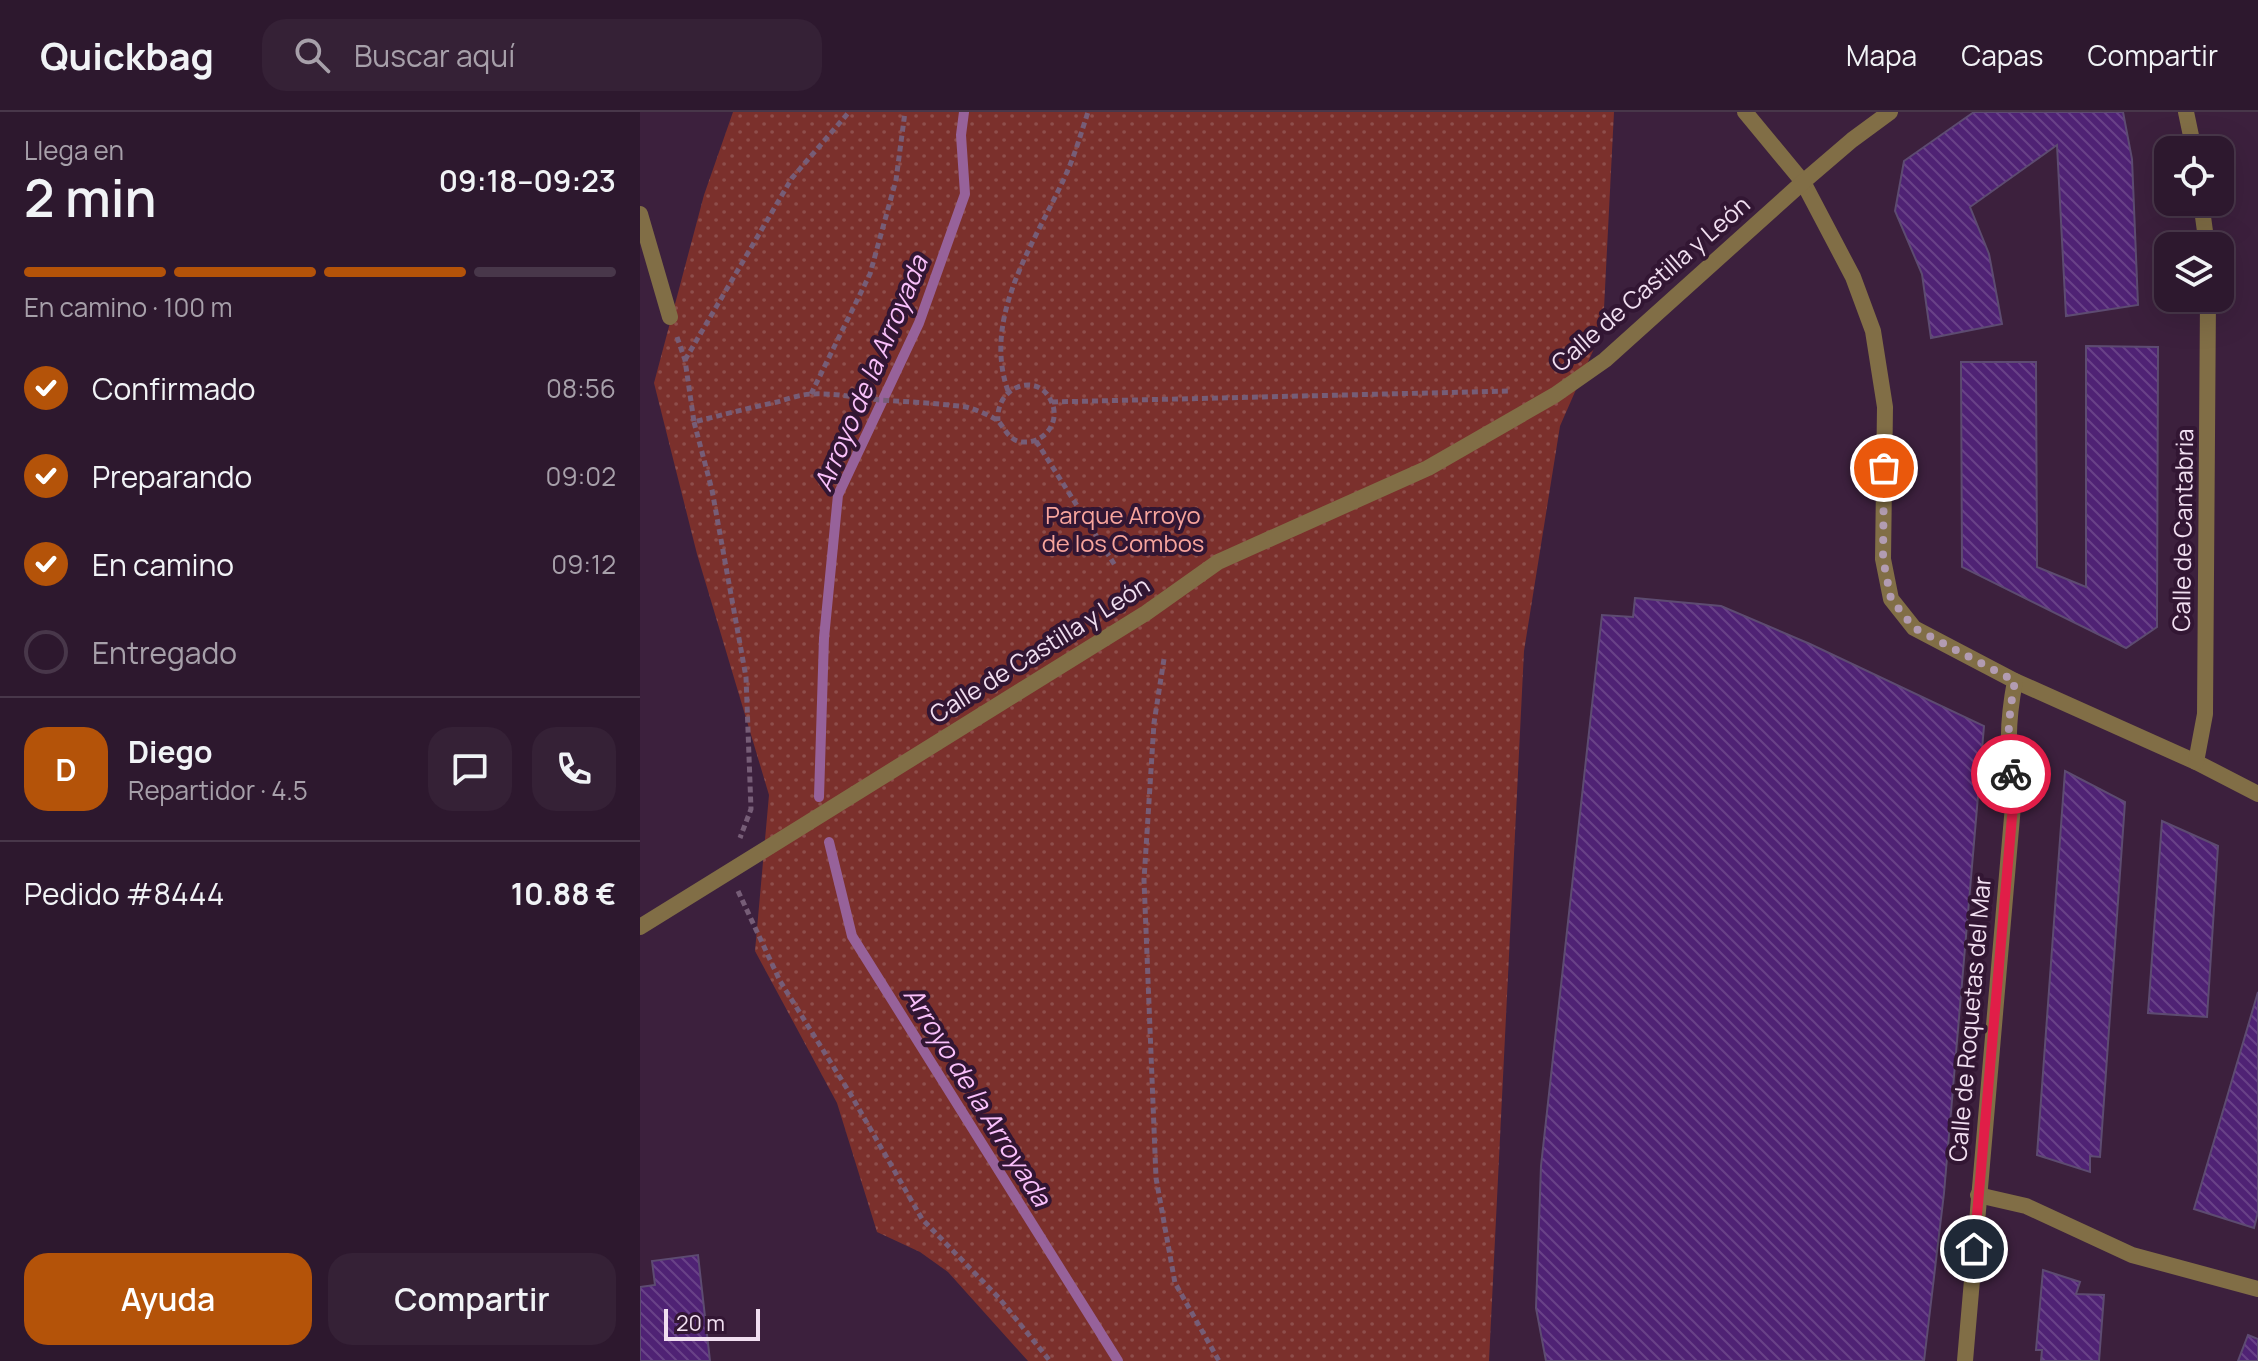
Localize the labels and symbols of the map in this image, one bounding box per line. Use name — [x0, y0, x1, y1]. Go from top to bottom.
street label: Calle de Castilla y León — [1544, 187, 1756, 379]
water label: Arroyo de la Arroyada — [804, 248, 936, 496]
street label: Calle de Cantabria — [2164, 428, 2200, 632]
pin — [1850, 434, 1918, 502]
park label: Parque Arroyo de los Combos — [1042, 498, 1204, 559]
street label: Calle de Castilla y León — [923, 568, 1155, 730]
courier — [1971, 734, 2051, 814]
street label: Calle de Roquetas del Mar — [1940, 874, 1998, 1163]
water label: Arroyo de la Arroyada — [896, 979, 1061, 1214]
pin — [1940, 1215, 2008, 1283]
scale bar — [664, 1305, 760, 1341]

